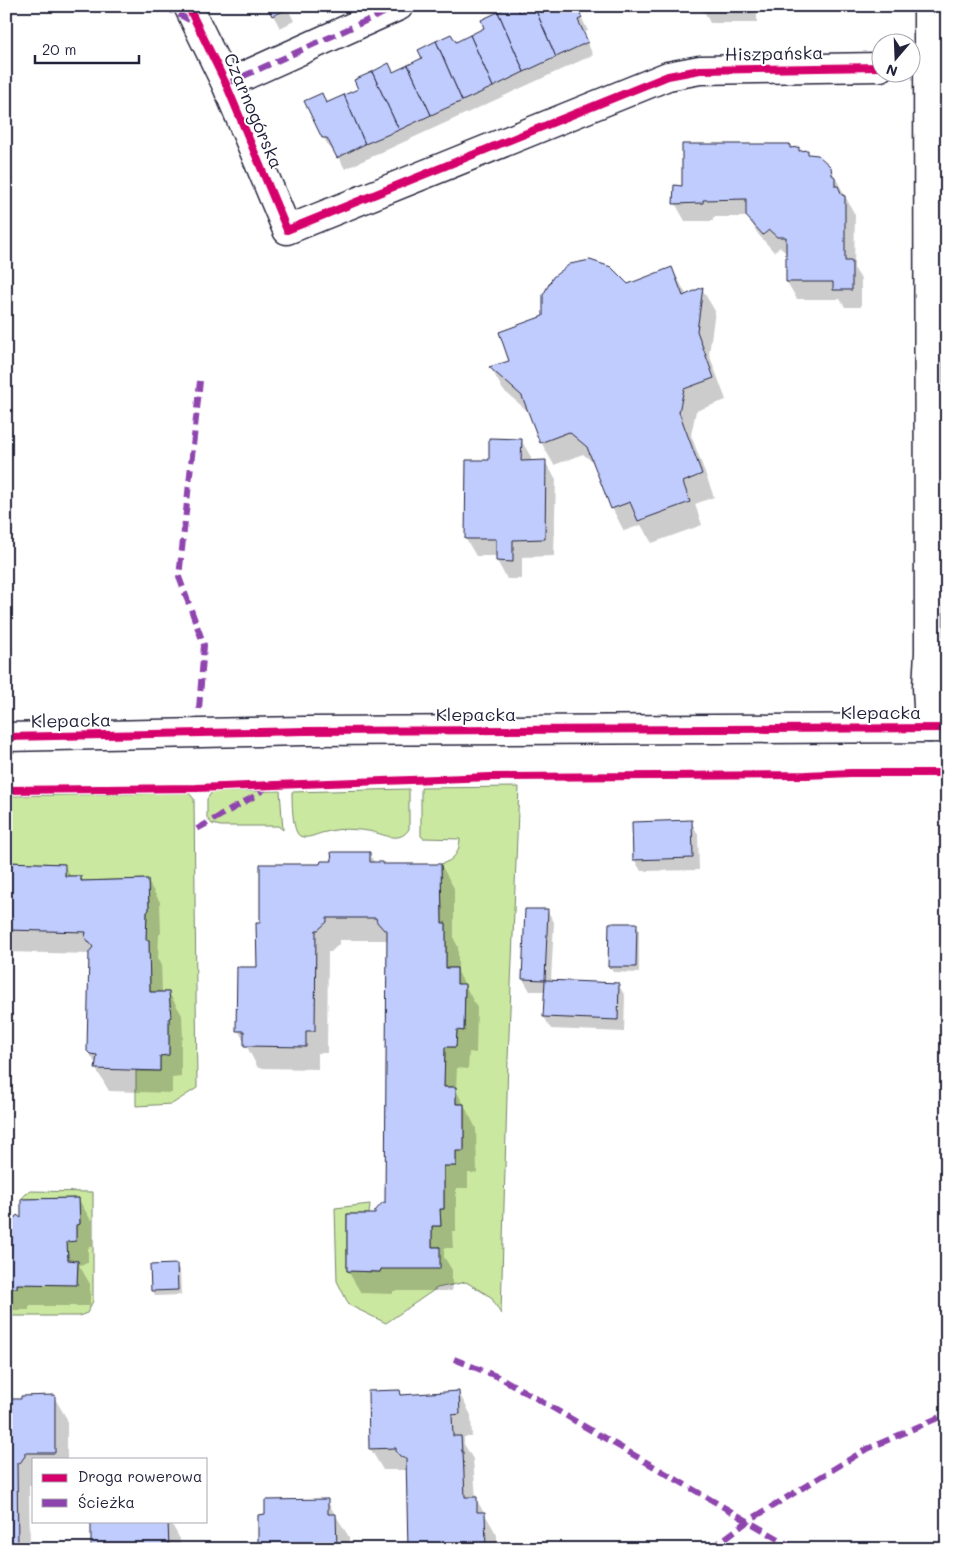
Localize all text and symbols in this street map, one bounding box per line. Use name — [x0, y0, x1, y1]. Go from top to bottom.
scale bar — [35, 32, 139, 64]
north arrow — [870, 32, 920, 82]
text: 20 m — [42, 39, 76, 59]
street label: Hiszpańska — [724, 40, 824, 66]
street label: Czarnogórska — [219, 49, 289, 172]
text: N — [883, 60, 900, 81]
street label: Klepacka — [841, 700, 921, 724]
street label: Klepacka — [436, 702, 516, 726]
street label: Klepacka — [31, 707, 111, 733]
legend — [32, 1458, 208, 1522]
text: Droga rowerowa — [78, 1466, 202, 1486]
text: Ścieżka — [78, 1492, 135, 1512]

